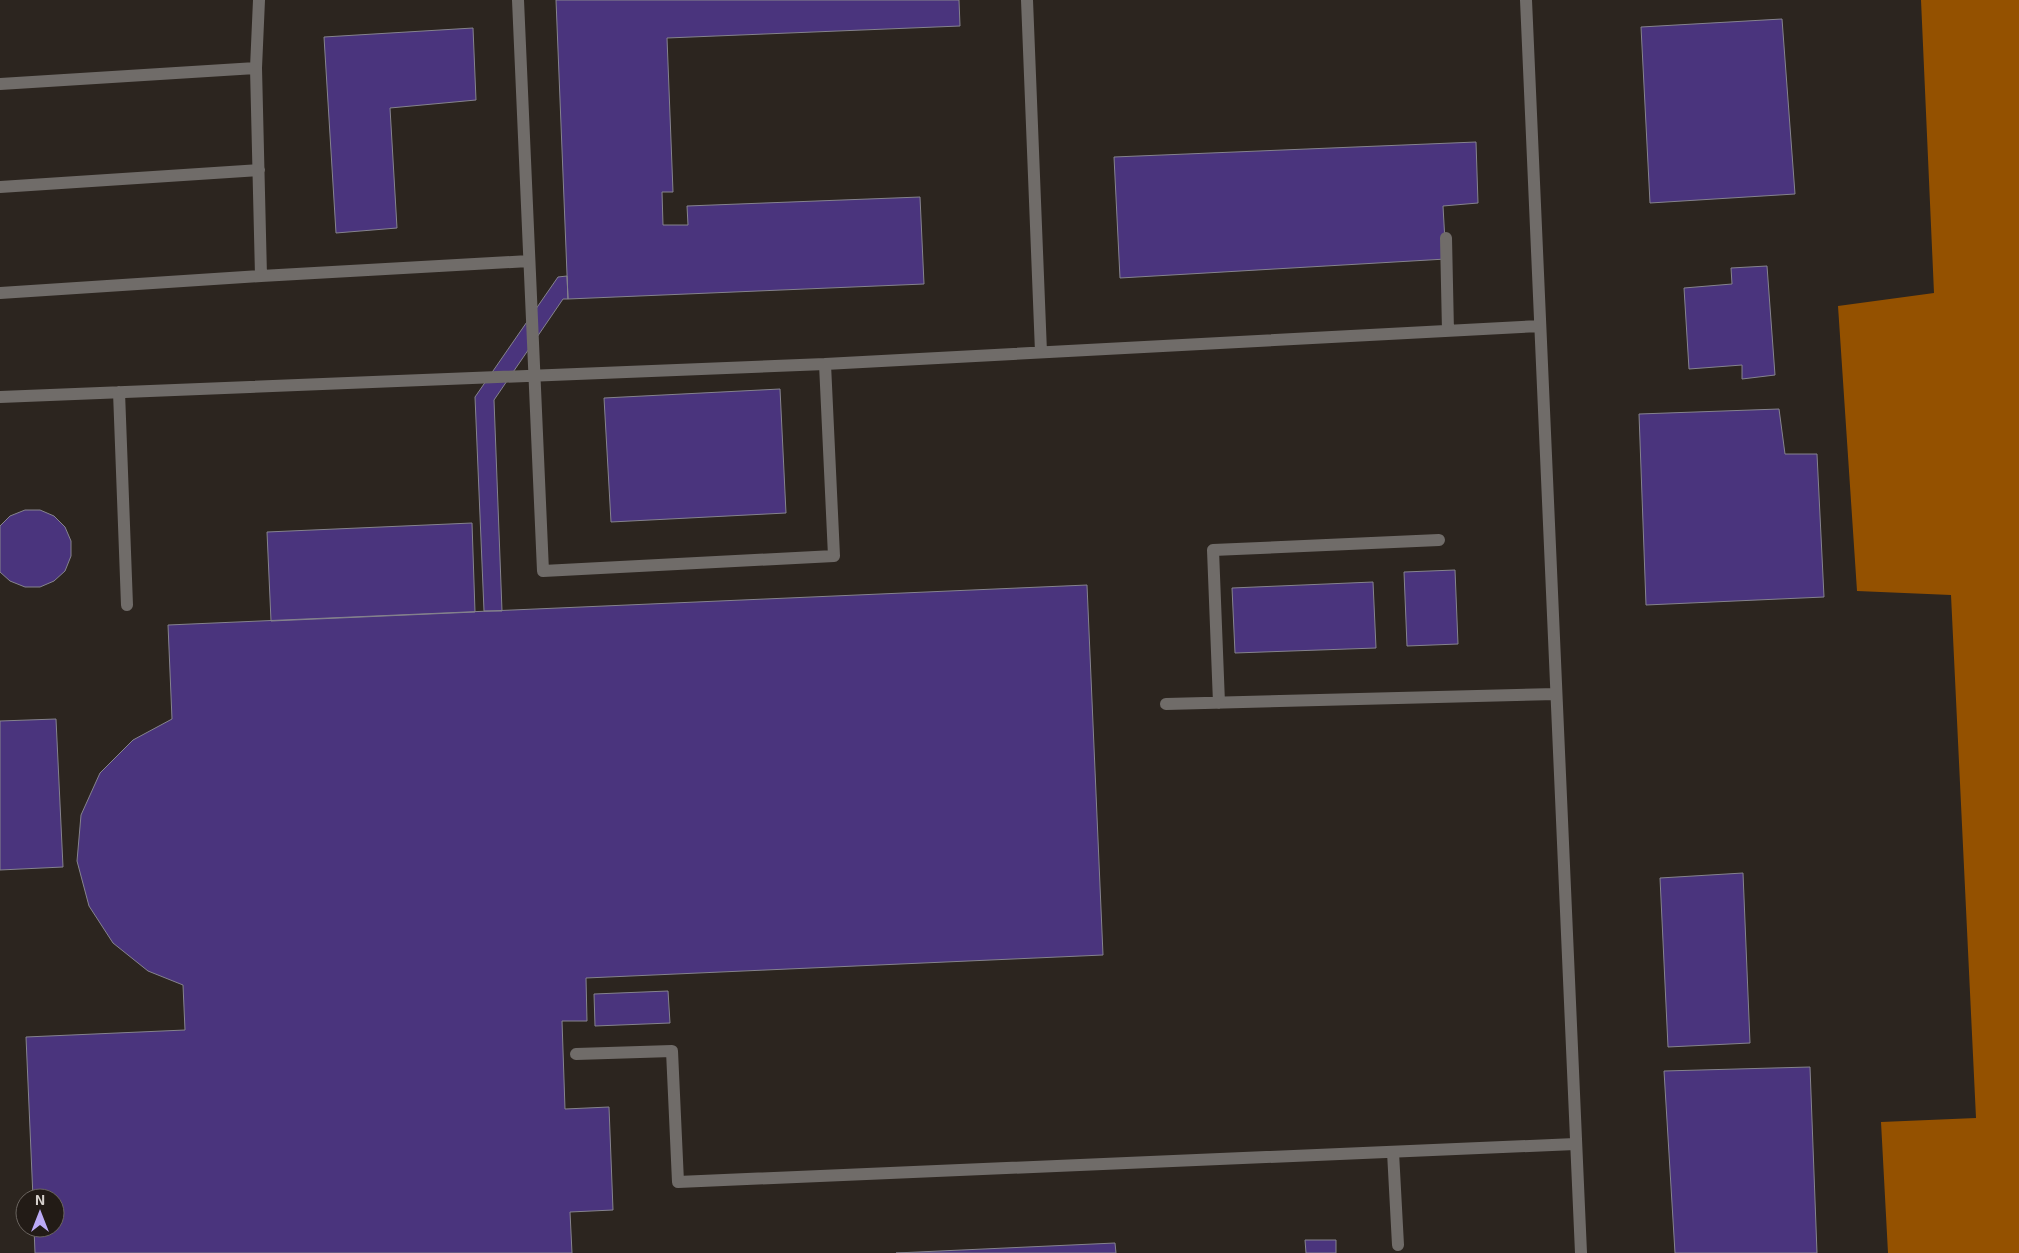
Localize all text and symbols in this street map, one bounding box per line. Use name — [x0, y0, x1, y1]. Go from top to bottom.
north arrow — [15, 1188, 65, 1238]
text: N — [35, 1191, 45, 1208]

